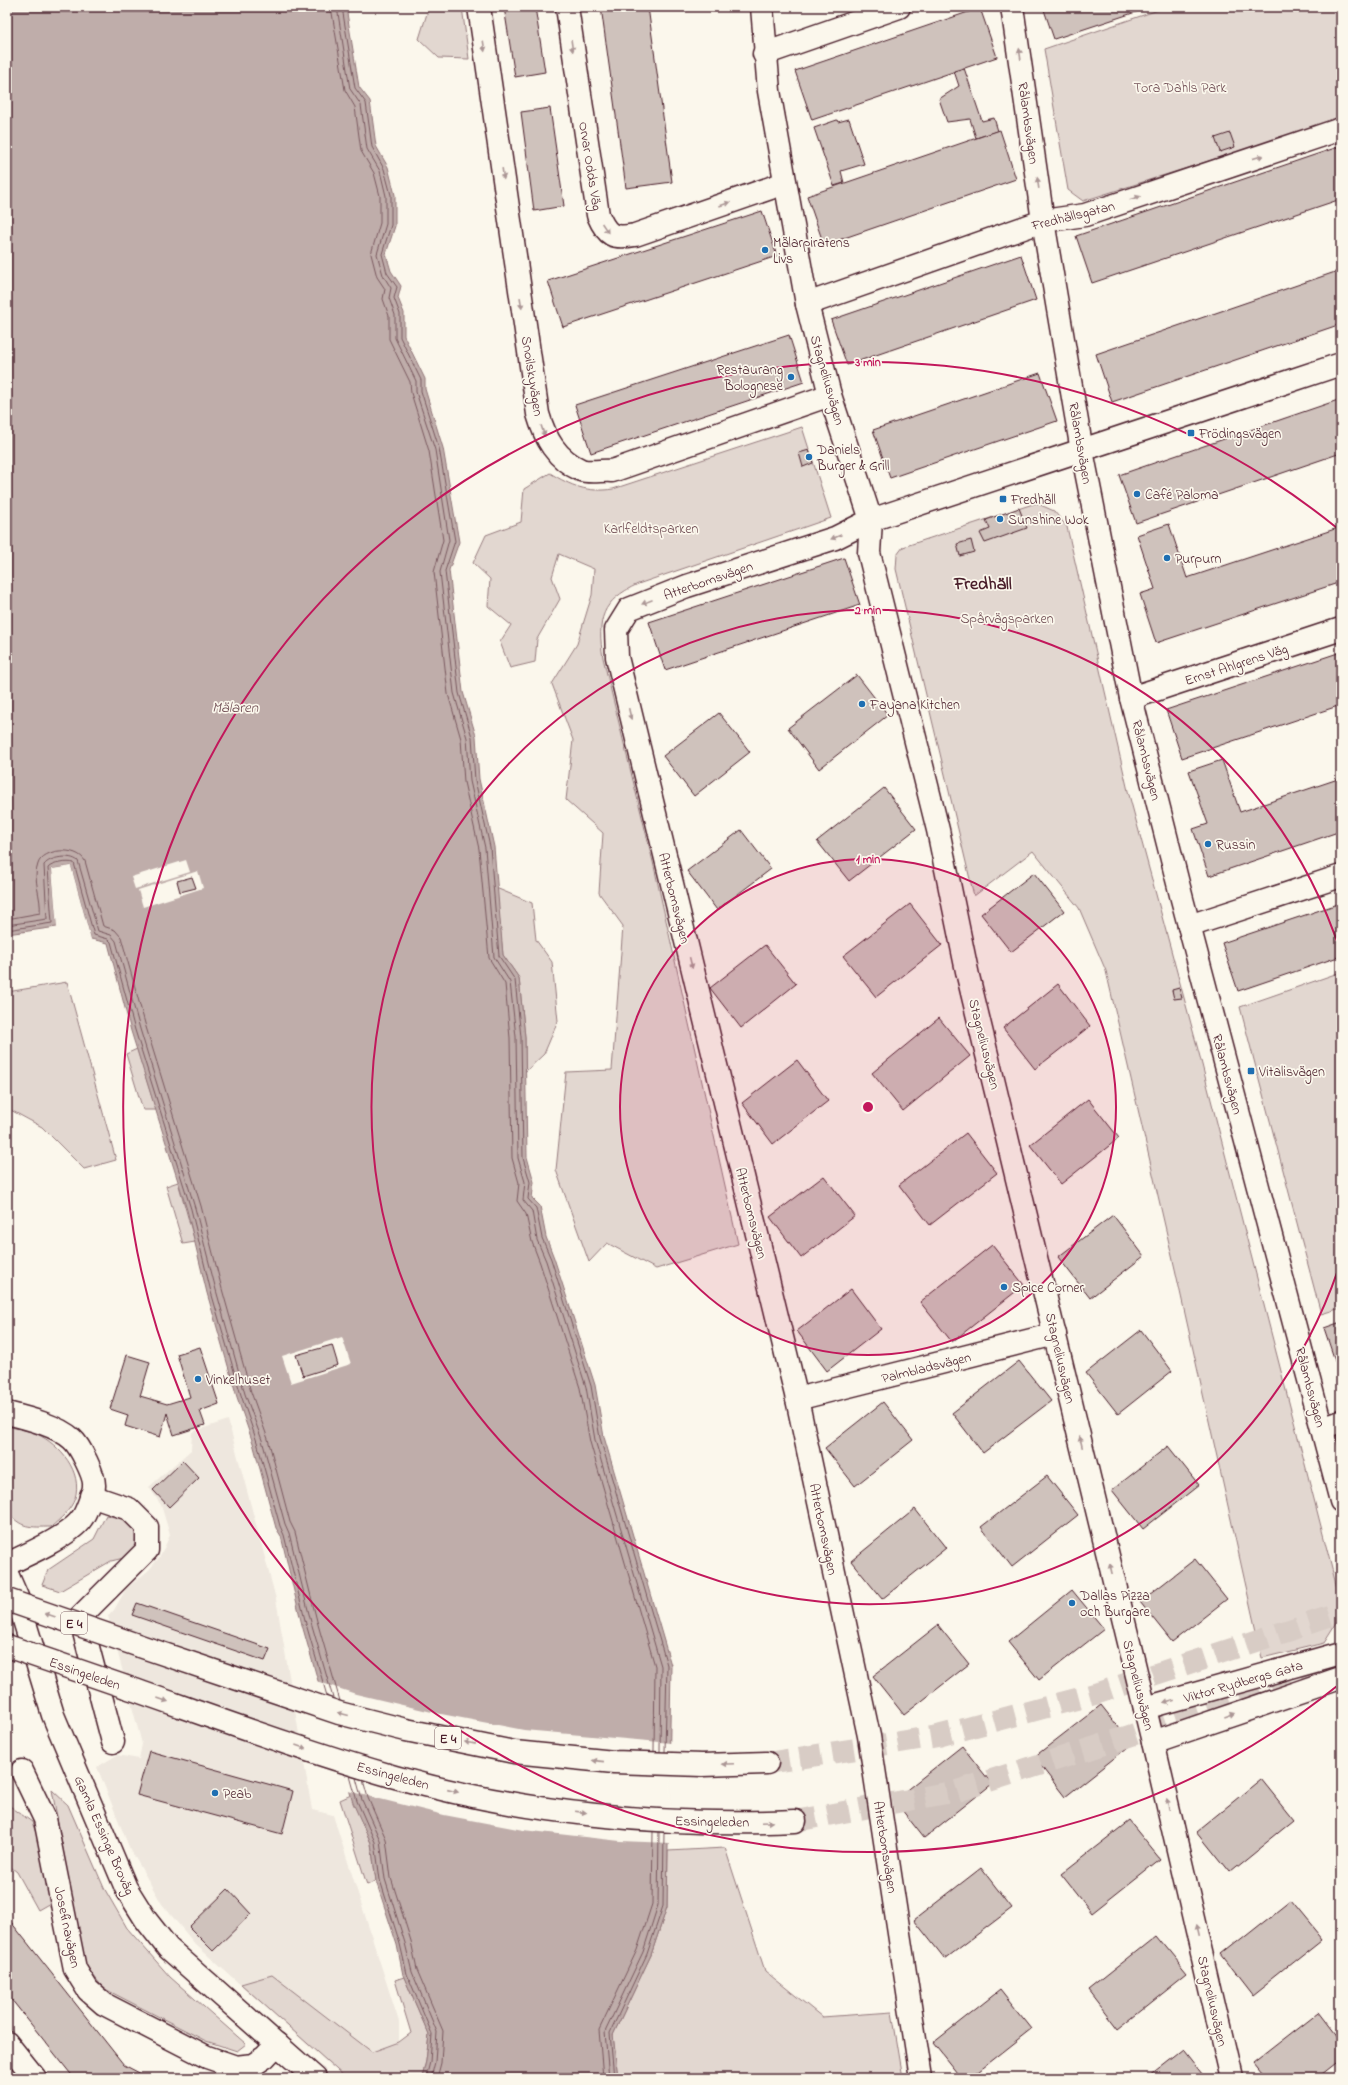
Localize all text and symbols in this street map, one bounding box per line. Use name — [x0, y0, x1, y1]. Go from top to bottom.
one-way arrow — [481, 40, 487, 52]
one-way arrow — [569, 40, 575, 52]
one-way arrow — [1017, 48, 1023, 60]
park label: Tora Dahls Park — [1134, 78, 1227, 99]
street label: Rålambsvägen — [1010, 81, 1044, 166]
street label: Orvar Odds Väg — [571, 120, 607, 212]
one-way arrow — [1253, 154, 1265, 160]
one-way arrow — [500, 168, 506, 180]
one-way arrow — [1035, 176, 1041, 189]
one-way arrow — [1129, 195, 1141, 201]
street label: Fredhällsgatan — [1029, 196, 1117, 238]
one-way arrow — [720, 201, 732, 207]
one-way arrow — [601, 223, 609, 233]
place label: Mälarpiratens Livs — [773, 233, 850, 270]
marker: Mälarpiratens Livs — [760, 245, 770, 255]
one-way arrow — [518, 297, 524, 309]
street label: Stagneliusvägen — [803, 333, 849, 428]
street label: Snoilskyvägen — [514, 335, 548, 418]
text: 3 min — [854, 354, 881, 372]
place label: Restaurang Bolognese — [717, 360, 784, 398]
marker: Restaurang Bolognese — [786, 372, 796, 382]
street label: Rålambsvägen — [1061, 401, 1097, 486]
place label: Frödingsvägen — [1198, 424, 1281, 446]
one-way arrow — [541, 425, 547, 437]
marker: Frödingsvägen — [1186, 428, 1196, 438]
place label: Daniels Burger & Grill — [816, 440, 889, 478]
marker: Daniels Burger & Grill — [804, 452, 814, 462]
place label: Café Paloma — [1145, 485, 1219, 506]
marker: Café Paloma — [1132, 489, 1142, 499]
place label: Fredhäll — [1010, 490, 1056, 511]
marker: Fredhäll — [998, 494, 1008, 504]
place label: Sunshine Wok — [1008, 510, 1090, 531]
marker: Sunshine Wok — [995, 514, 1005, 524]
park label: Karlfeldtsparken — [604, 519, 698, 540]
one-way arrow — [830, 534, 842, 540]
place label: Purpurn — [1175, 549, 1221, 570]
marker: Purpurn — [1162, 553, 1172, 563]
street label: Atterbomsvägen — [661, 556, 756, 607]
district label: Fredhäll — [953, 572, 1012, 598]
one-way arrow — [640, 600, 652, 606]
text: 2 min — [854, 602, 881, 620]
park label: Spårvägsparken — [960, 609, 1054, 631]
street label: Ernst Ahlgrens Väg — [1182, 639, 1291, 693]
place label: Fayana Kitchen — [869, 695, 960, 717]
water label: Mälaren — [212, 697, 259, 719]
marker: Fayana Kitchen — [857, 699, 867, 709]
one-way arrow — [628, 708, 634, 721]
street label: Rålambsvägen — [1124, 718, 1166, 803]
place label: Russin — [1216, 835, 1255, 856]
marker: Russin — [1203, 839, 1213, 849]
street label: Atterbomsvägen — [651, 851, 695, 946]
text: 1 min — [856, 851, 880, 869]
one-way arrow — [688, 957, 694, 969]
street label: Stagneliusvägen — [961, 997, 1005, 1092]
street label: Rålambsvägen — [1205, 1032, 1247, 1117]
place label: Vitalisvägen — [1258, 1062, 1325, 1084]
marker: Vitalisvägen — [1246, 1066, 1256, 1076]
centre of rings — [861, 1100, 875, 1114]
street label: Atterbomsvägen — [728, 1166, 772, 1261]
place label: Spice Corner — [1012, 1278, 1085, 1299]
marker: Spice Corner — [999, 1282, 1009, 1292]
street label: Stagneliusvägen — [1038, 1311, 1080, 1406]
street label: Rålambsvägen — [1288, 1345, 1330, 1430]
street label: Palmbladsvägen — [879, 1347, 974, 1391]
place label: Vinkelhuset — [205, 1370, 270, 1391]
marker: Vinkelhuset — [193, 1374, 203, 1384]
one-way arrow — [1078, 1436, 1084, 1448]
street label: Atterbomsvägen — [802, 1482, 843, 1577]
one-way arrow — [1108, 1563, 1114, 1575]
place label: Dallas Pizza och Burgare — [1079, 1586, 1151, 1624]
marker: Dallas Pizza och Burgare — [1067, 1598, 1077, 1608]
one-way arrow — [44, 1612, 56, 1618]
road number: E 4 — [61, 1612, 87, 1634]
street label: Stagneliusvägen — [1115, 1638, 1159, 1733]
street label: Essingeleden — [46, 1652, 123, 1697]
street label: Viktor Rydbergs Gata — [1180, 1655, 1306, 1711]
one-way arrow — [157, 1697, 169, 1703]
one-way arrow — [1162, 1699, 1174, 1705]
one-way arrow — [337, 1711, 349, 1717]
one-way arrow — [1224, 1712, 1236, 1718]
road number: E 4 — [435, 1727, 461, 1749]
one-way arrow — [464, 1740, 476, 1746]
one-way arrow — [296, 1744, 308, 1750]
street label: Essingeleden — [354, 1757, 431, 1797]
one-way arrow — [592, 1757, 605, 1764]
one-way arrow — [721, 1761, 734, 1767]
street label: Gamla Essinge Broväg — [67, 1773, 139, 1899]
place label: Peab — [223, 1784, 252, 1805]
marker: Peab — [210, 1788, 220, 1798]
one-way arrow — [447, 1788, 459, 1794]
one-way arrow — [1164, 1798, 1170, 1810]
street label: Atterbomsvägen — [866, 1800, 902, 1895]
one-way arrow — [575, 1809, 587, 1815]
street label: Essingeleden — [675, 1811, 749, 1835]
one-way arrow — [761, 1819, 774, 1825]
street label: Josefinavägen — [47, 1885, 85, 1970]
one-way arrow — [1193, 1925, 1199, 1937]
street label: Stagneliusvägen — [1190, 1954, 1232, 2049]

